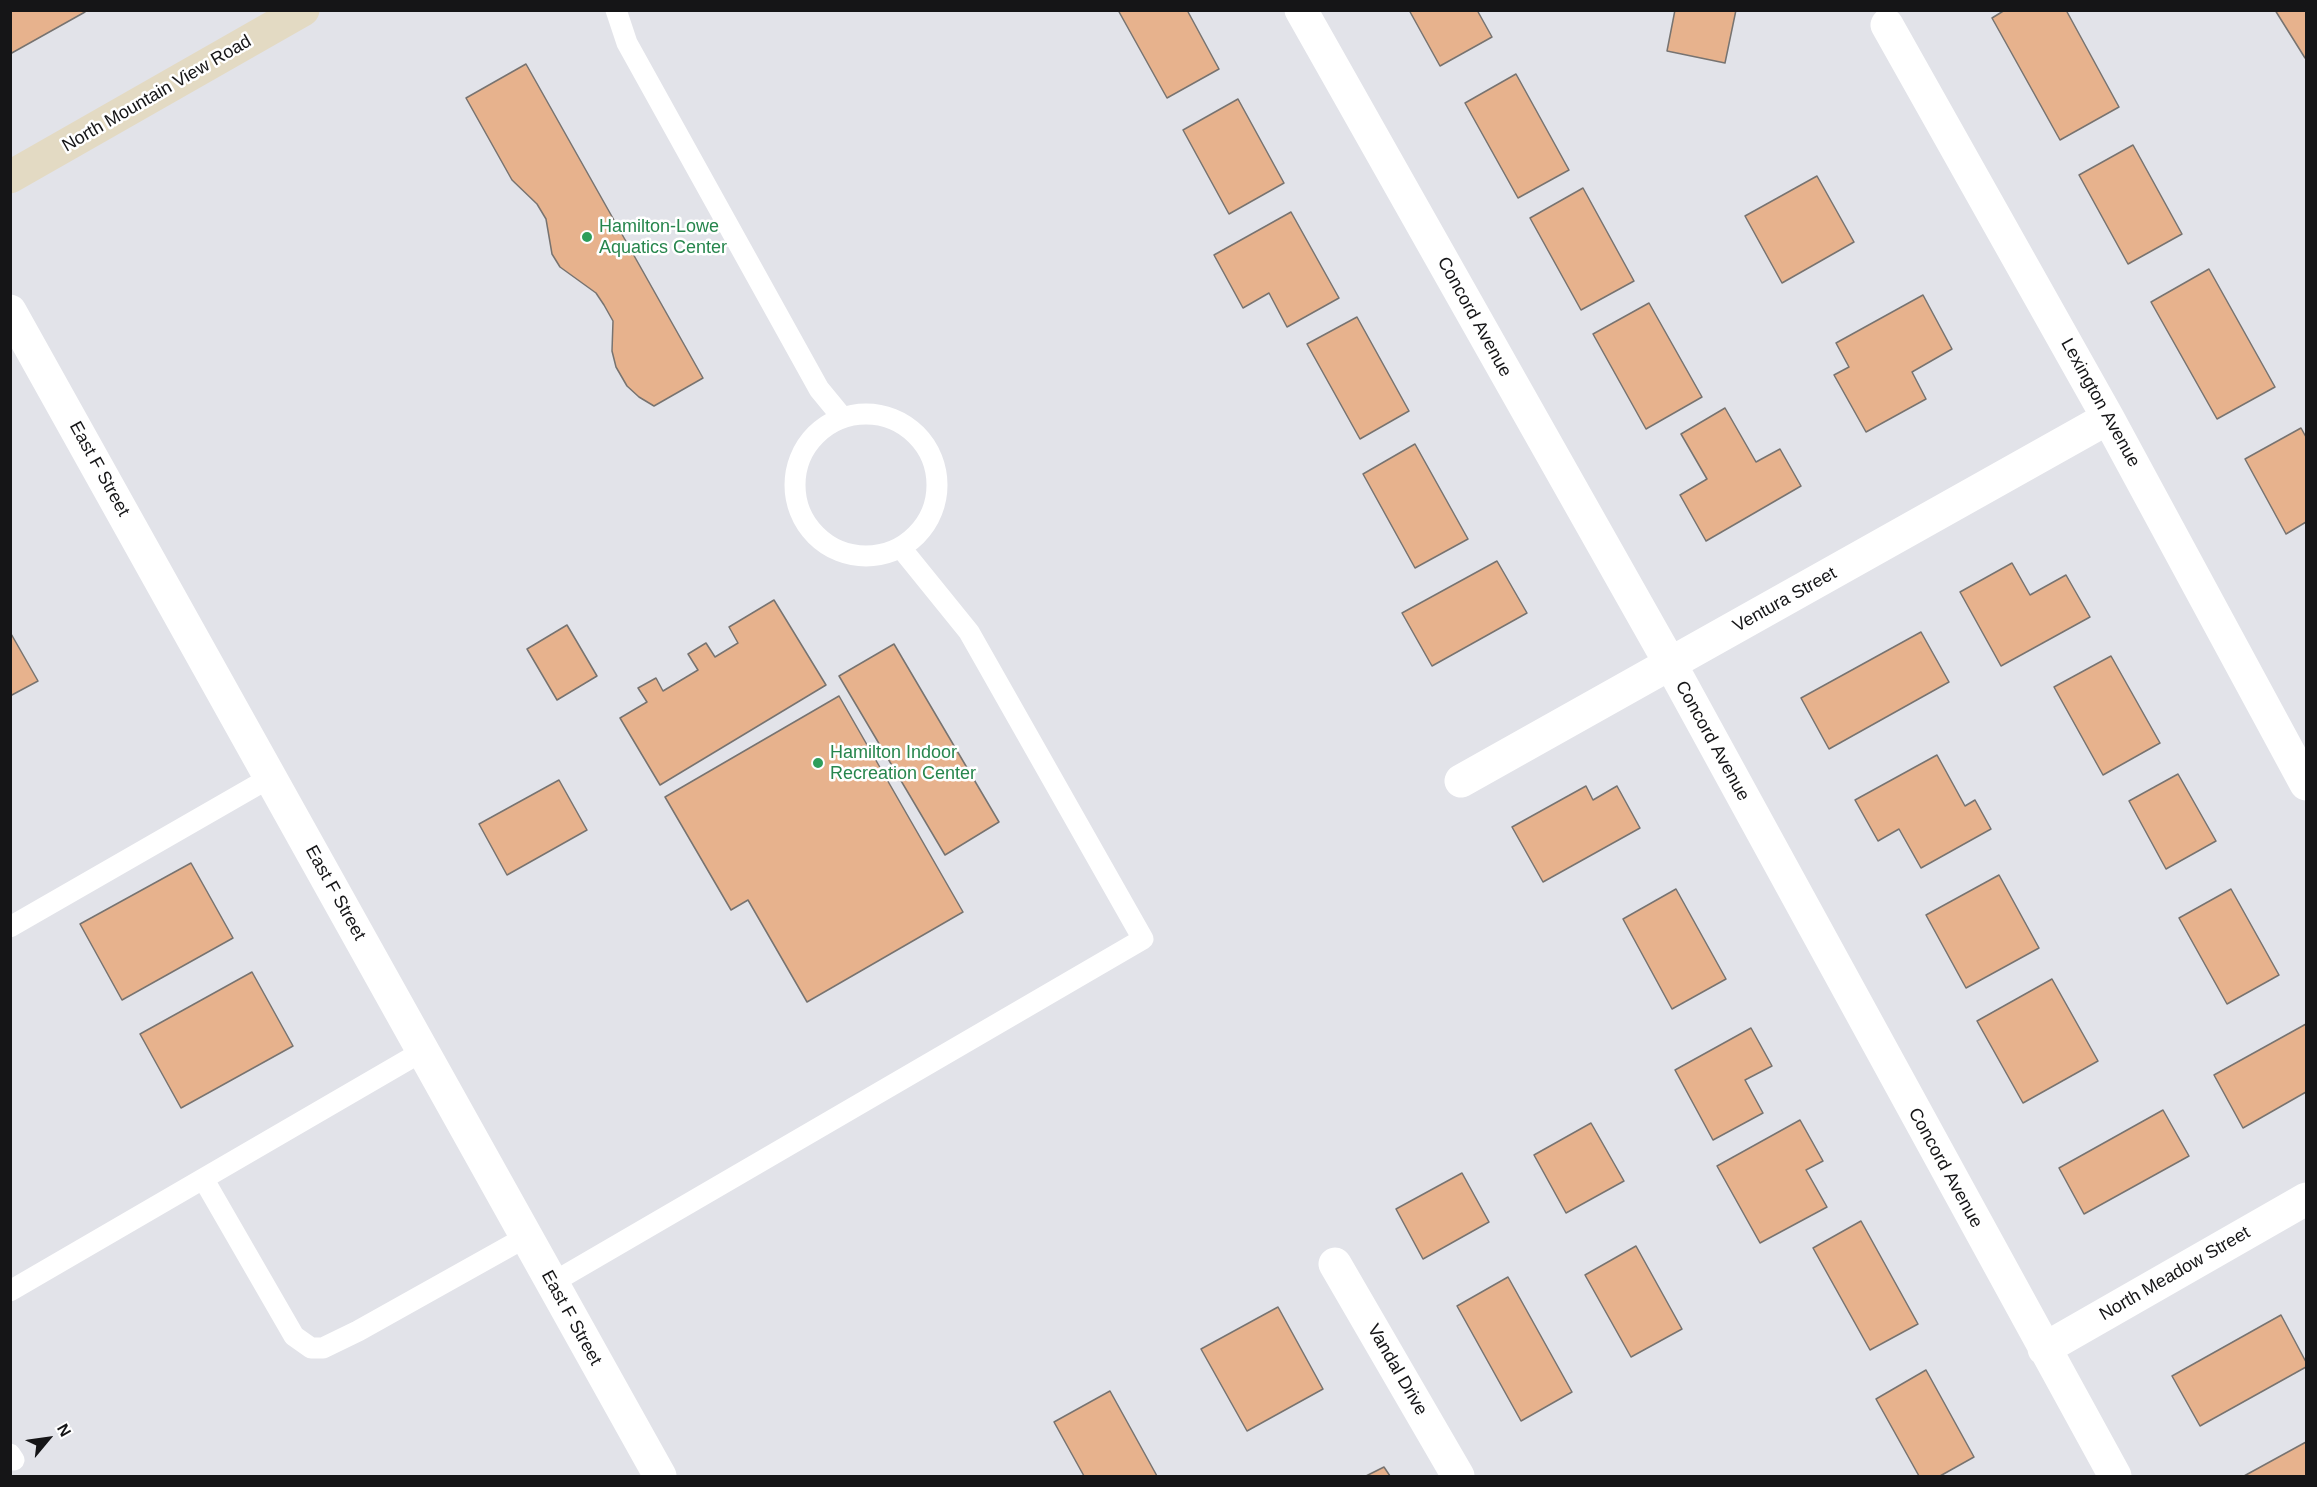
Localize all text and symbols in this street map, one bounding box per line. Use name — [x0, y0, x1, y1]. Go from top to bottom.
street label: North Mountain View Road — [59, 31, 255, 157]
place label: Hamilton-Lowe Aquatics Center — [599, 216, 727, 258]
marker: Hamilton-Lowe Aquatics Center — [580, 230, 594, 244]
street label: Concord Avenue — [1432, 253, 1516, 381]
street label: Lexington Avenue — [2056, 335, 2144, 471]
street label: East F Street — [64, 418, 134, 520]
street label: Ventura Street — [1729, 563, 1841, 637]
street label: Concord Avenue — [1670, 677, 1754, 805]
place label: Hamilton Indoor Recreation Center — [830, 742, 976, 784]
marker: Hamilton Indoor Recreation Center — [811, 756, 825, 770]
street label: East F Street — [300, 842, 370, 944]
street label: Concord Avenue — [1903, 1104, 1987, 1232]
street label: North Meadow Street — [2096, 1222, 2254, 1326]
street label: East F Street — [536, 1267, 606, 1369]
street label: Vandal Drive — [1362, 1321, 1432, 1419]
north arrow — [18, 1409, 78, 1469]
text: N — [54, 1421, 74, 1439]

